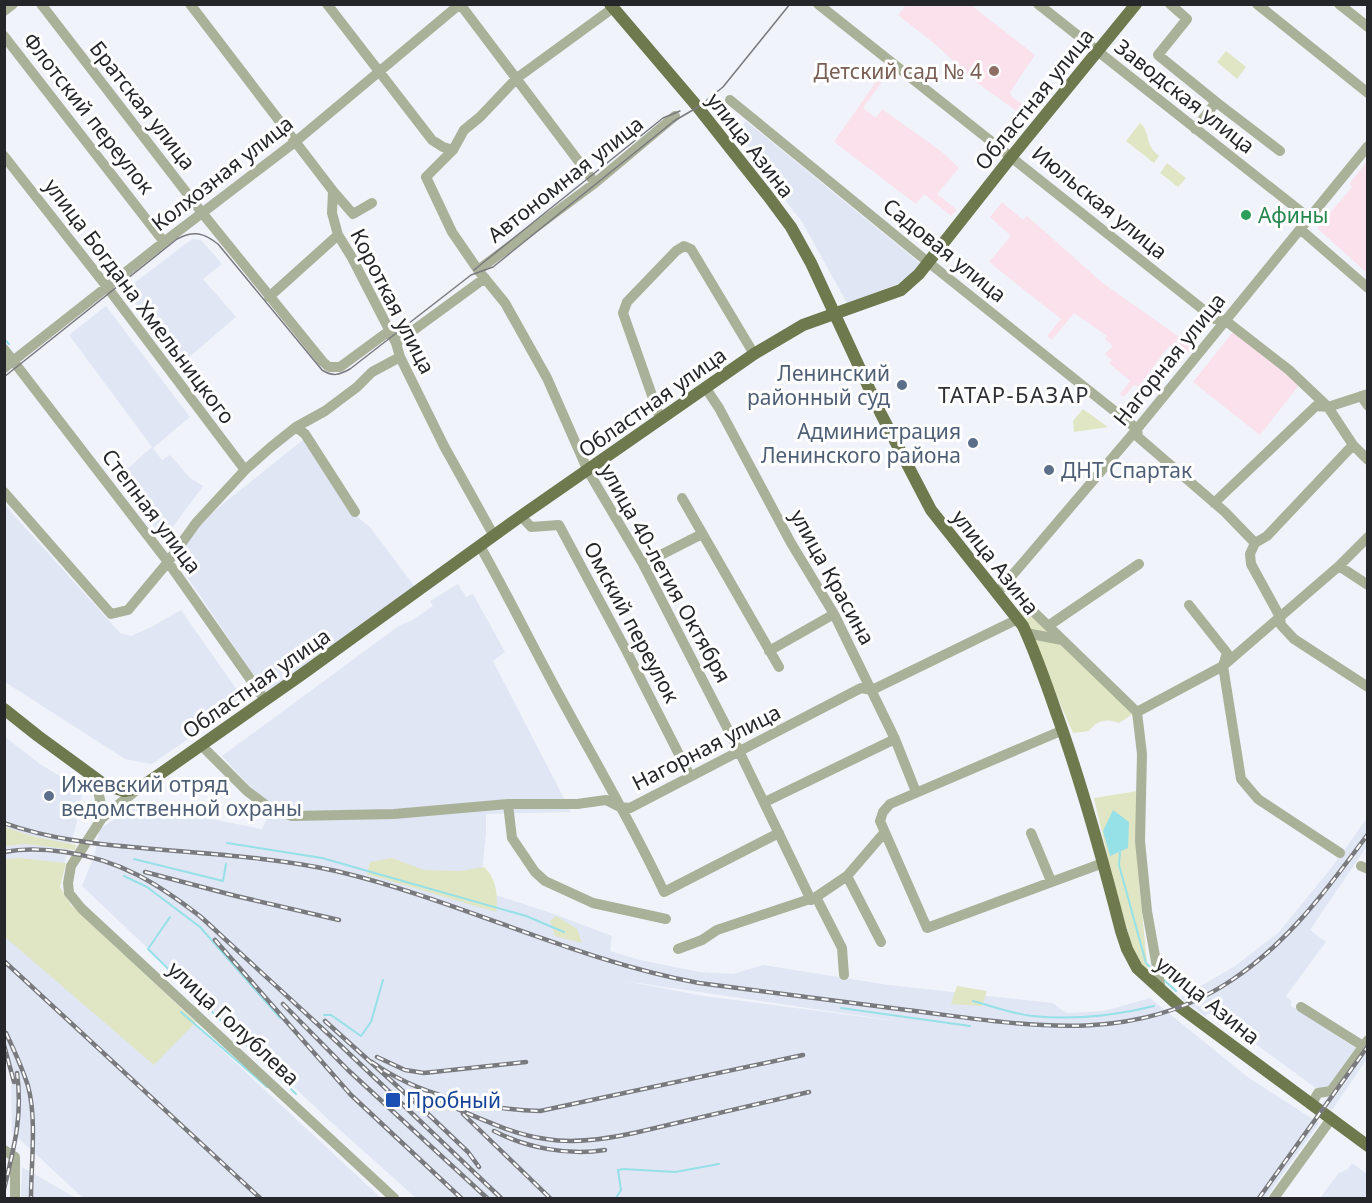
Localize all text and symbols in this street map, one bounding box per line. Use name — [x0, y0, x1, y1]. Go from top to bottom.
street label: Областная улица — [968, 22, 1100, 176]
street label: Флотский переулок — [17, 27, 161, 199]
street label: Заводская улица — [1109, 32, 1261, 160]
street label: Братская улица — [84, 35, 202, 175]
place label: Детский сад № 4 — [814, 57, 982, 85]
marker: Детский сад № 4 — [987, 64, 1001, 78]
street label: улица Азина — [701, 87, 801, 203]
street label: Колхозная улица — [146, 109, 298, 237]
street label: Автономная улица — [481, 109, 649, 249]
street label: Июльская улица — [1027, 139, 1173, 265]
street label: улица Богдана Хмельницкого — [38, 173, 242, 429]
street label: Садовая улица — [878, 192, 1012, 308]
place label: Афины — [1258, 201, 1329, 229]
marker: Афины — [1239, 208, 1253, 222]
street label: Короткая улица — [344, 224, 442, 378]
street label: Нагорная улица — [1107, 287, 1231, 431]
street label: Областная улица — [573, 341, 731, 463]
place label: Ленинский районный суд — [747, 359, 890, 411]
marker: Ленинский районный суд — [895, 378, 909, 392]
district label: ТАТАР-БАЗАР — [938, 379, 1090, 409]
place label: Администрация Ленинского района — [761, 417, 961, 469]
marker: Администрация Ленинского района — [966, 436, 980, 450]
street label: Степная улица — [96, 443, 208, 579]
place label: ДНТ Спартак — [1061, 456, 1192, 484]
street label: улица 40-летия Октября — [594, 459, 738, 687]
marker: ДНТ Спартак — [1042, 463, 1056, 477]
street label: улица Красина — [784, 504, 882, 650]
street label: улица Азина — [946, 504, 1046, 620]
street label: Омский переулок — [578, 537, 686, 707]
street label: Областная улица — [177, 622, 335, 744]
street label: Нагорная улица — [627, 697, 785, 797]
place label: Ижевский отряд ведомственной охраны — [61, 770, 302, 822]
marker: Ижевский отряд ведомственной охраны — [42, 789, 56, 803]
street label: улица Азина — [1150, 949, 1266, 1051]
street label: улица Голублева — [162, 955, 306, 1091]
place label: Пробный — [406, 1086, 501, 1114]
marker: Пробный — [384, 1091, 402, 1109]

